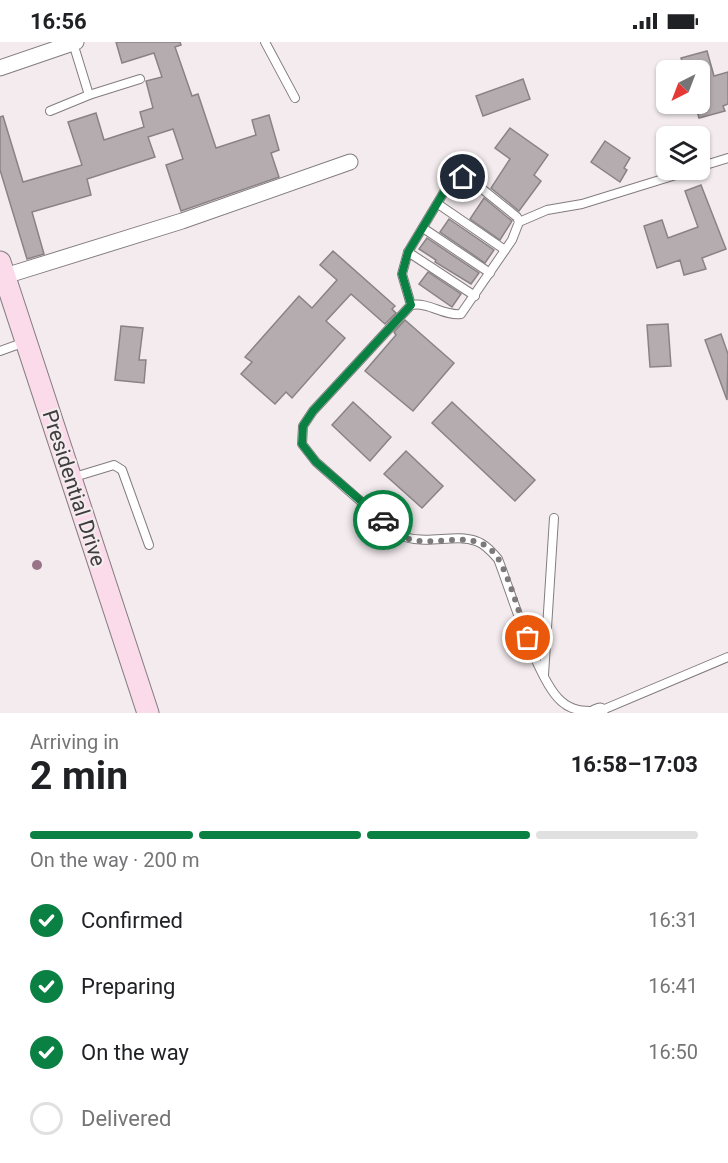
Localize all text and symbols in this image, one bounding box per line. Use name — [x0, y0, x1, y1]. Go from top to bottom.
text: 16:56 — [30, 9, 87, 34]
north arrow — [656, 60, 710, 114]
map controls — [656, 60, 710, 180]
button: layers — [656, 126, 710, 180]
pin — [437, 151, 488, 202]
icon: home — [446, 160, 479, 193]
street label: Presidential Drive — [37, 407, 111, 569]
courier — [353, 490, 413, 550]
icon: car — [367, 504, 400, 537]
pin — [502, 612, 553, 663]
icon: bag — [511, 621, 544, 654]
text: Arriving in — [30, 730, 119, 754]
text: 16:58–17:03 — [571, 752, 698, 777]
text: 2 min — [30, 753, 128, 799]
text: On the way · 200 m — [30, 848, 199, 872]
icon: check — [30, 904, 63, 937]
text: Confirmed — [81, 908, 183, 933]
text: 16:31 — [648, 908, 698, 932]
icon: check — [30, 970, 63, 1003]
text: Preparing — [81, 974, 175, 999]
text: 16:41 — [648, 974, 698, 998]
icon: check — [30, 1036, 63, 1069]
text: On the way — [81, 1040, 189, 1065]
text: 16:50 — [648, 1040, 698, 1064]
text: Delivered — [81, 1106, 171, 1131]

